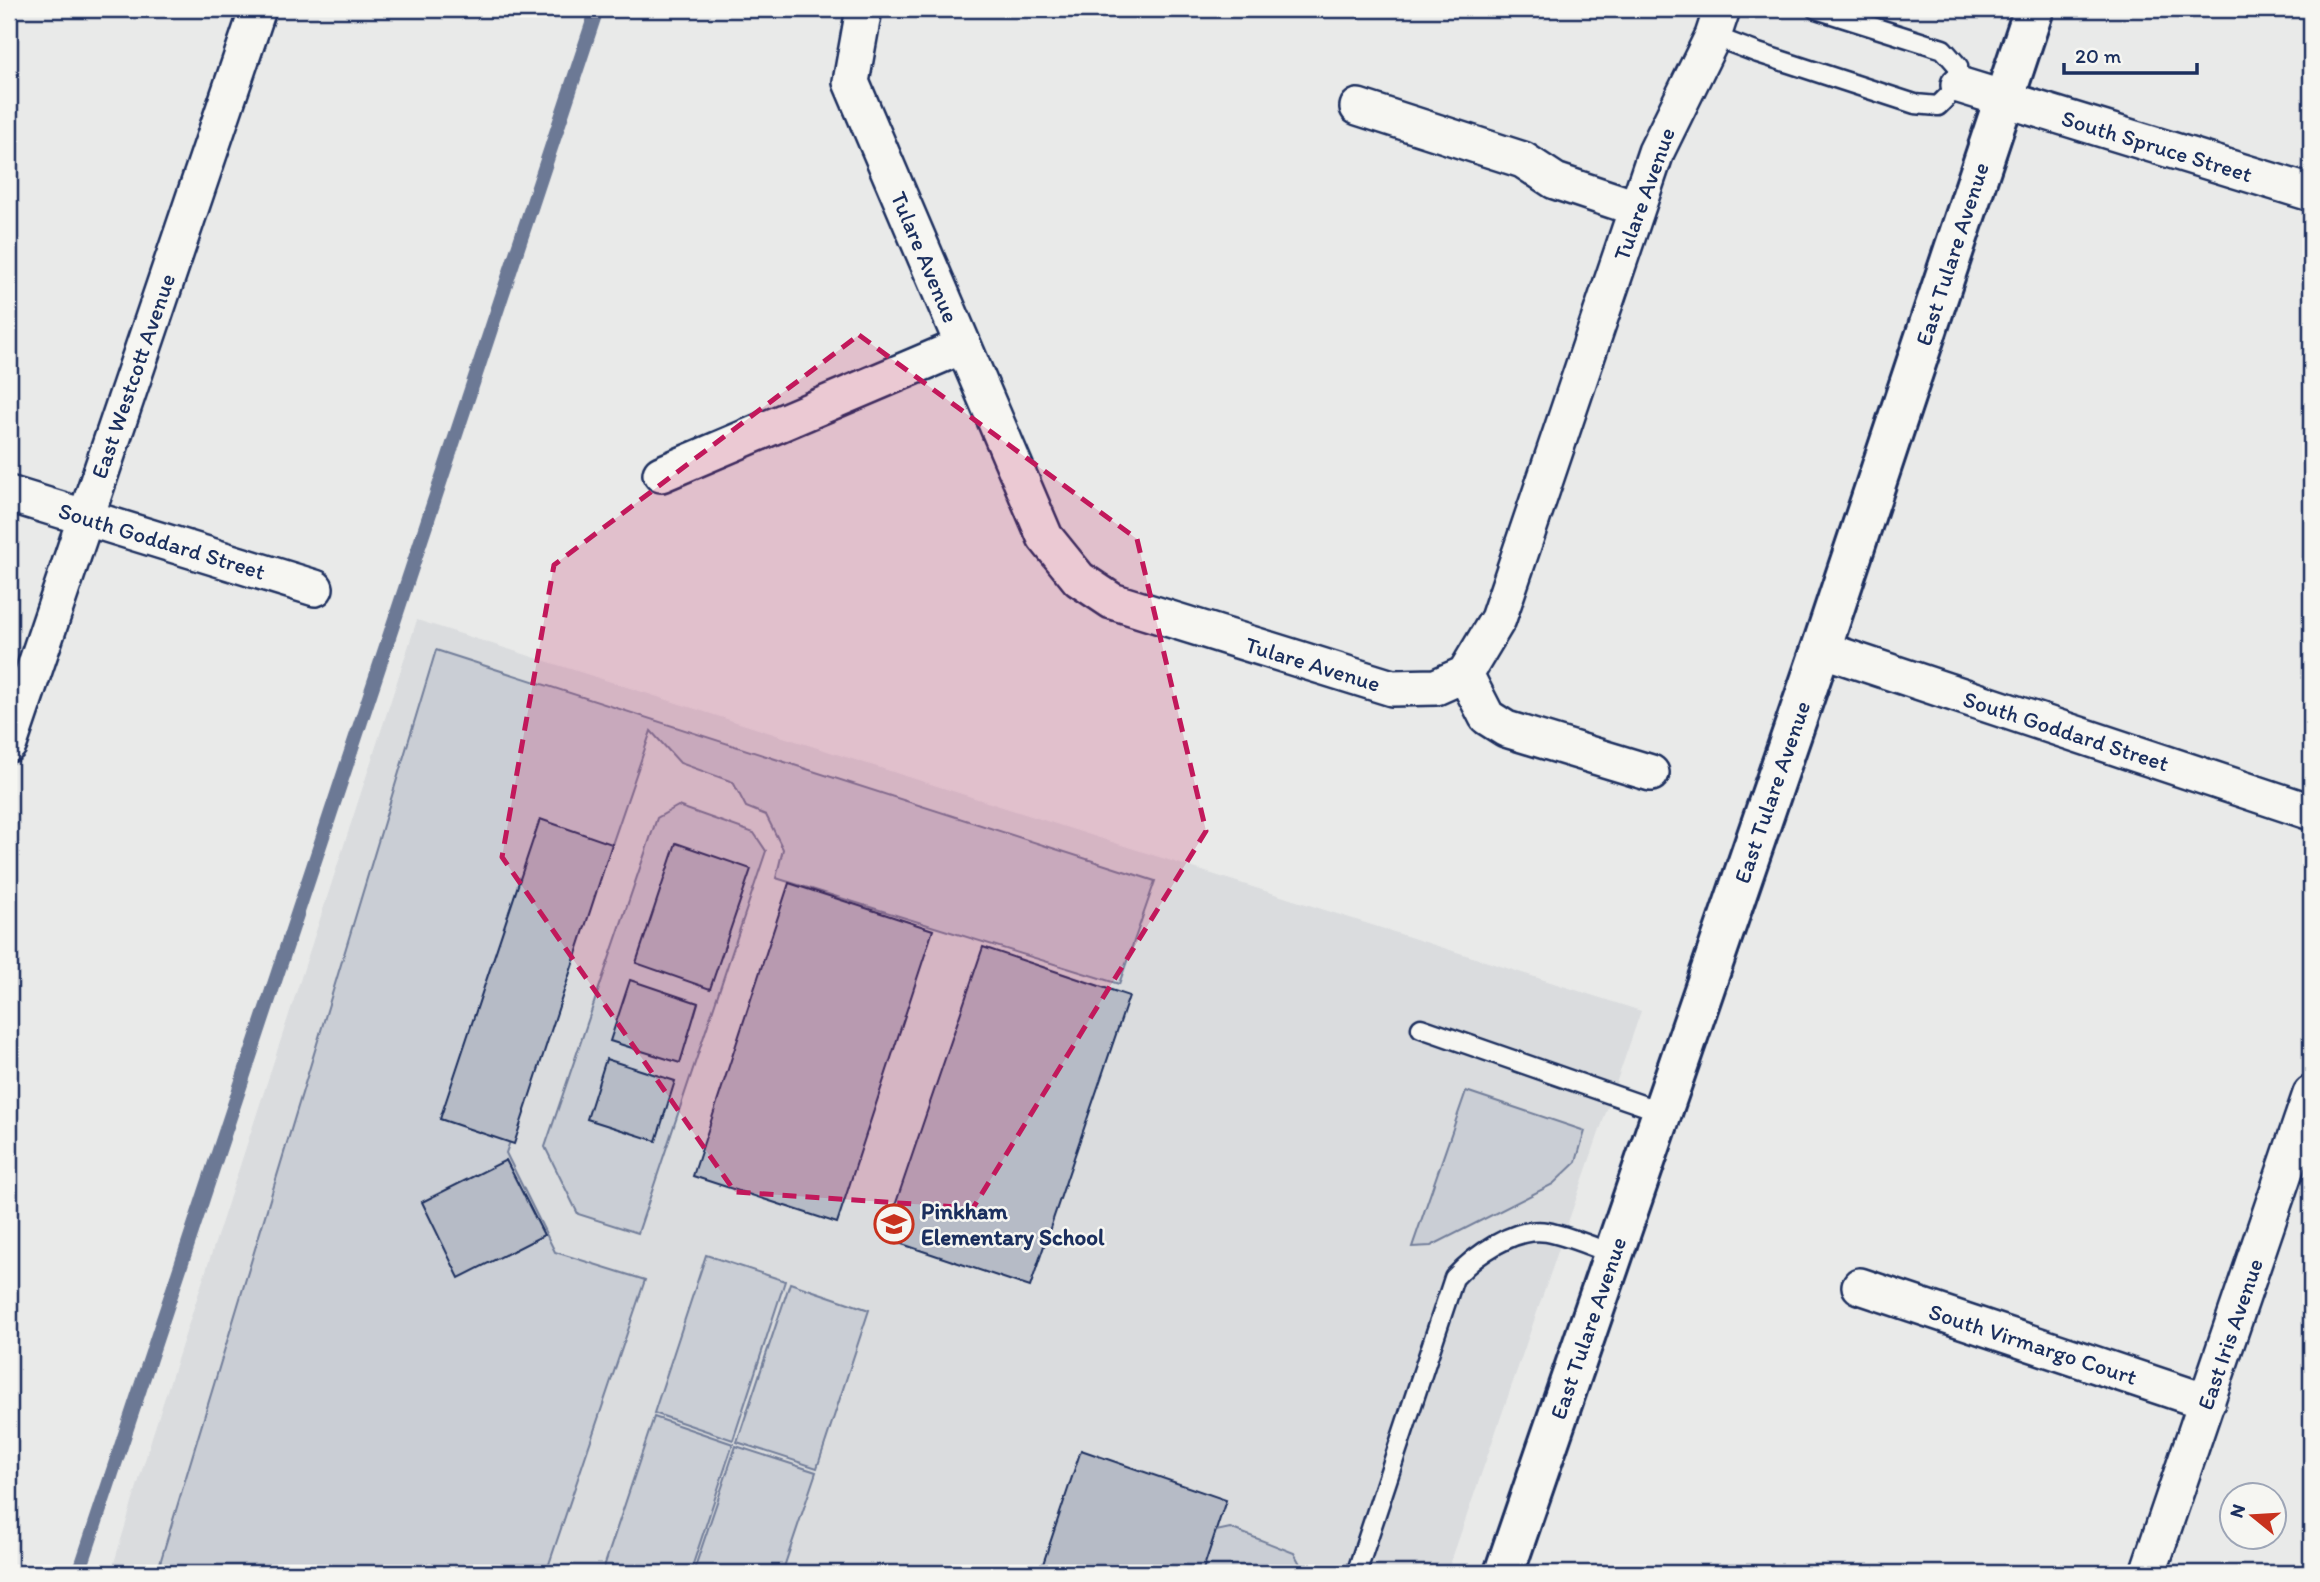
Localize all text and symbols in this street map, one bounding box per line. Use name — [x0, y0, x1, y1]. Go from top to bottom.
scale bar — [2064, 32, 2198, 76]
text: 20 m — [2075, 43, 2122, 68]
street label: South Spruce Street — [2058, 104, 2256, 188]
street label: Tulare Avenue — [1607, 124, 1681, 264]
street label: East Tulare Avenue — [1909, 159, 1995, 349]
street label: Tulare Avenue — [885, 187, 965, 327]
street label: East Westcott Avenue — [85, 270, 181, 482]
street label: South Goddard Street — [55, 496, 269, 586]
street label: Tulare Avenue — [1242, 630, 1384, 698]
street label: South Goddard Street — [1960, 685, 2173, 778]
street label: East Tulare Avenue — [1728, 697, 1816, 887]
place label: Pinkham Elementary School — [921, 1197, 1105, 1251]
school or university icon: Pinkham Elementary School — [873, 1203, 915, 1245]
street label: East Tulare Avenue — [1544, 1233, 1632, 1423]
street label: East Iris Avenue — [2191, 1255, 2269, 1413]
street label: South Virmargo Court — [1926, 1297, 2141, 1391]
north arrow — [2218, 1480, 2288, 1550]
text: N — [2224, 1501, 2250, 1521]

